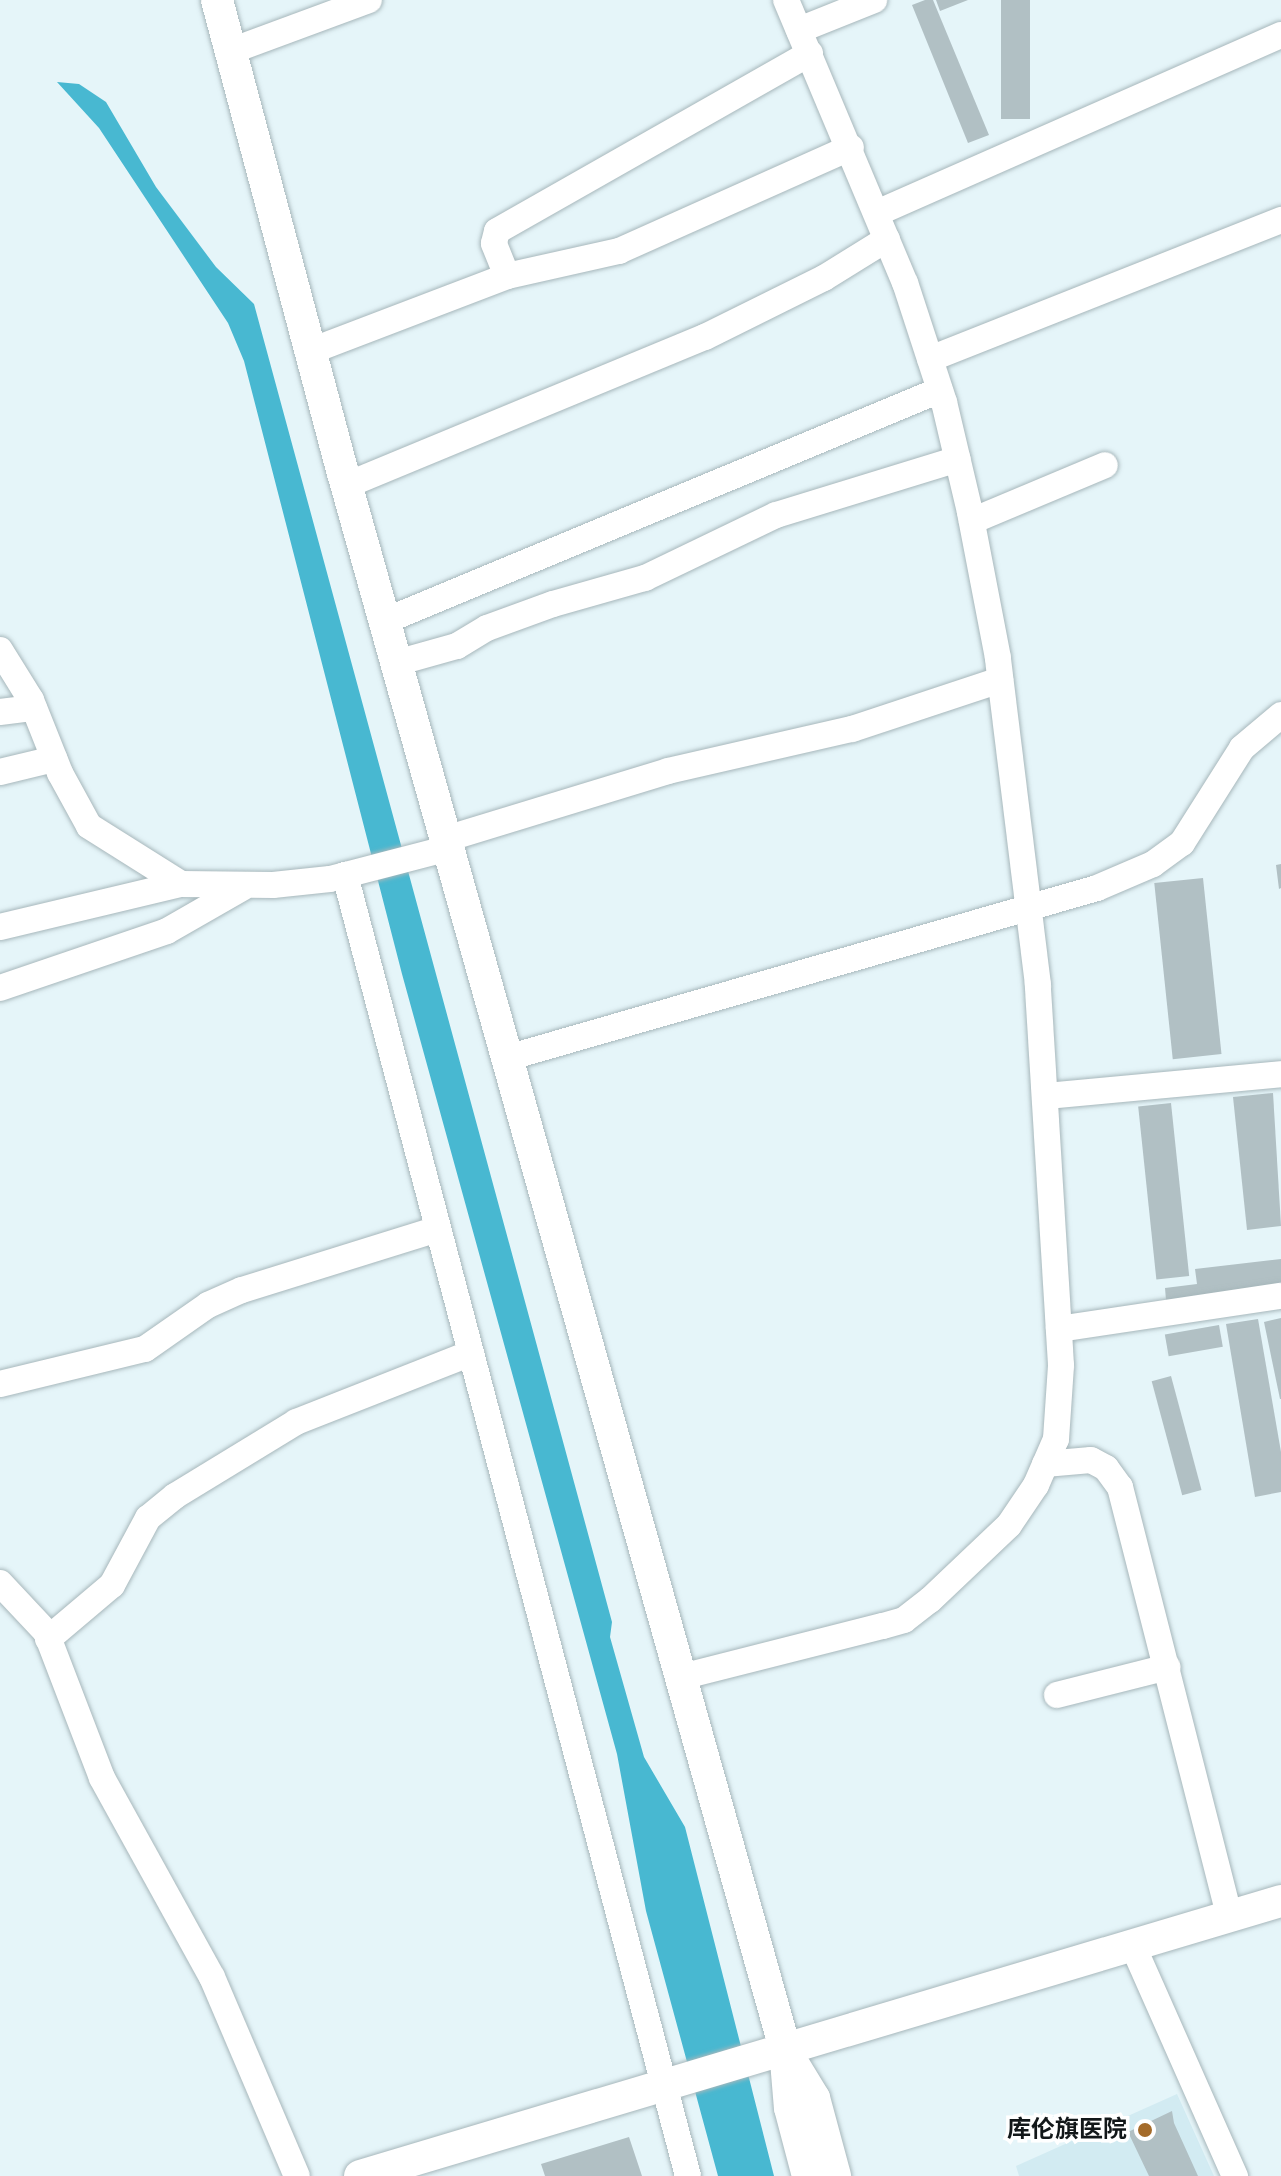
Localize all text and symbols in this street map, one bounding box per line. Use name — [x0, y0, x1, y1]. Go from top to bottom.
place label: 库伦旗医院 — [1007, 2116, 1127, 2144]
marker: 库伦旗医院 — [1134, 2119, 1156, 2141]

